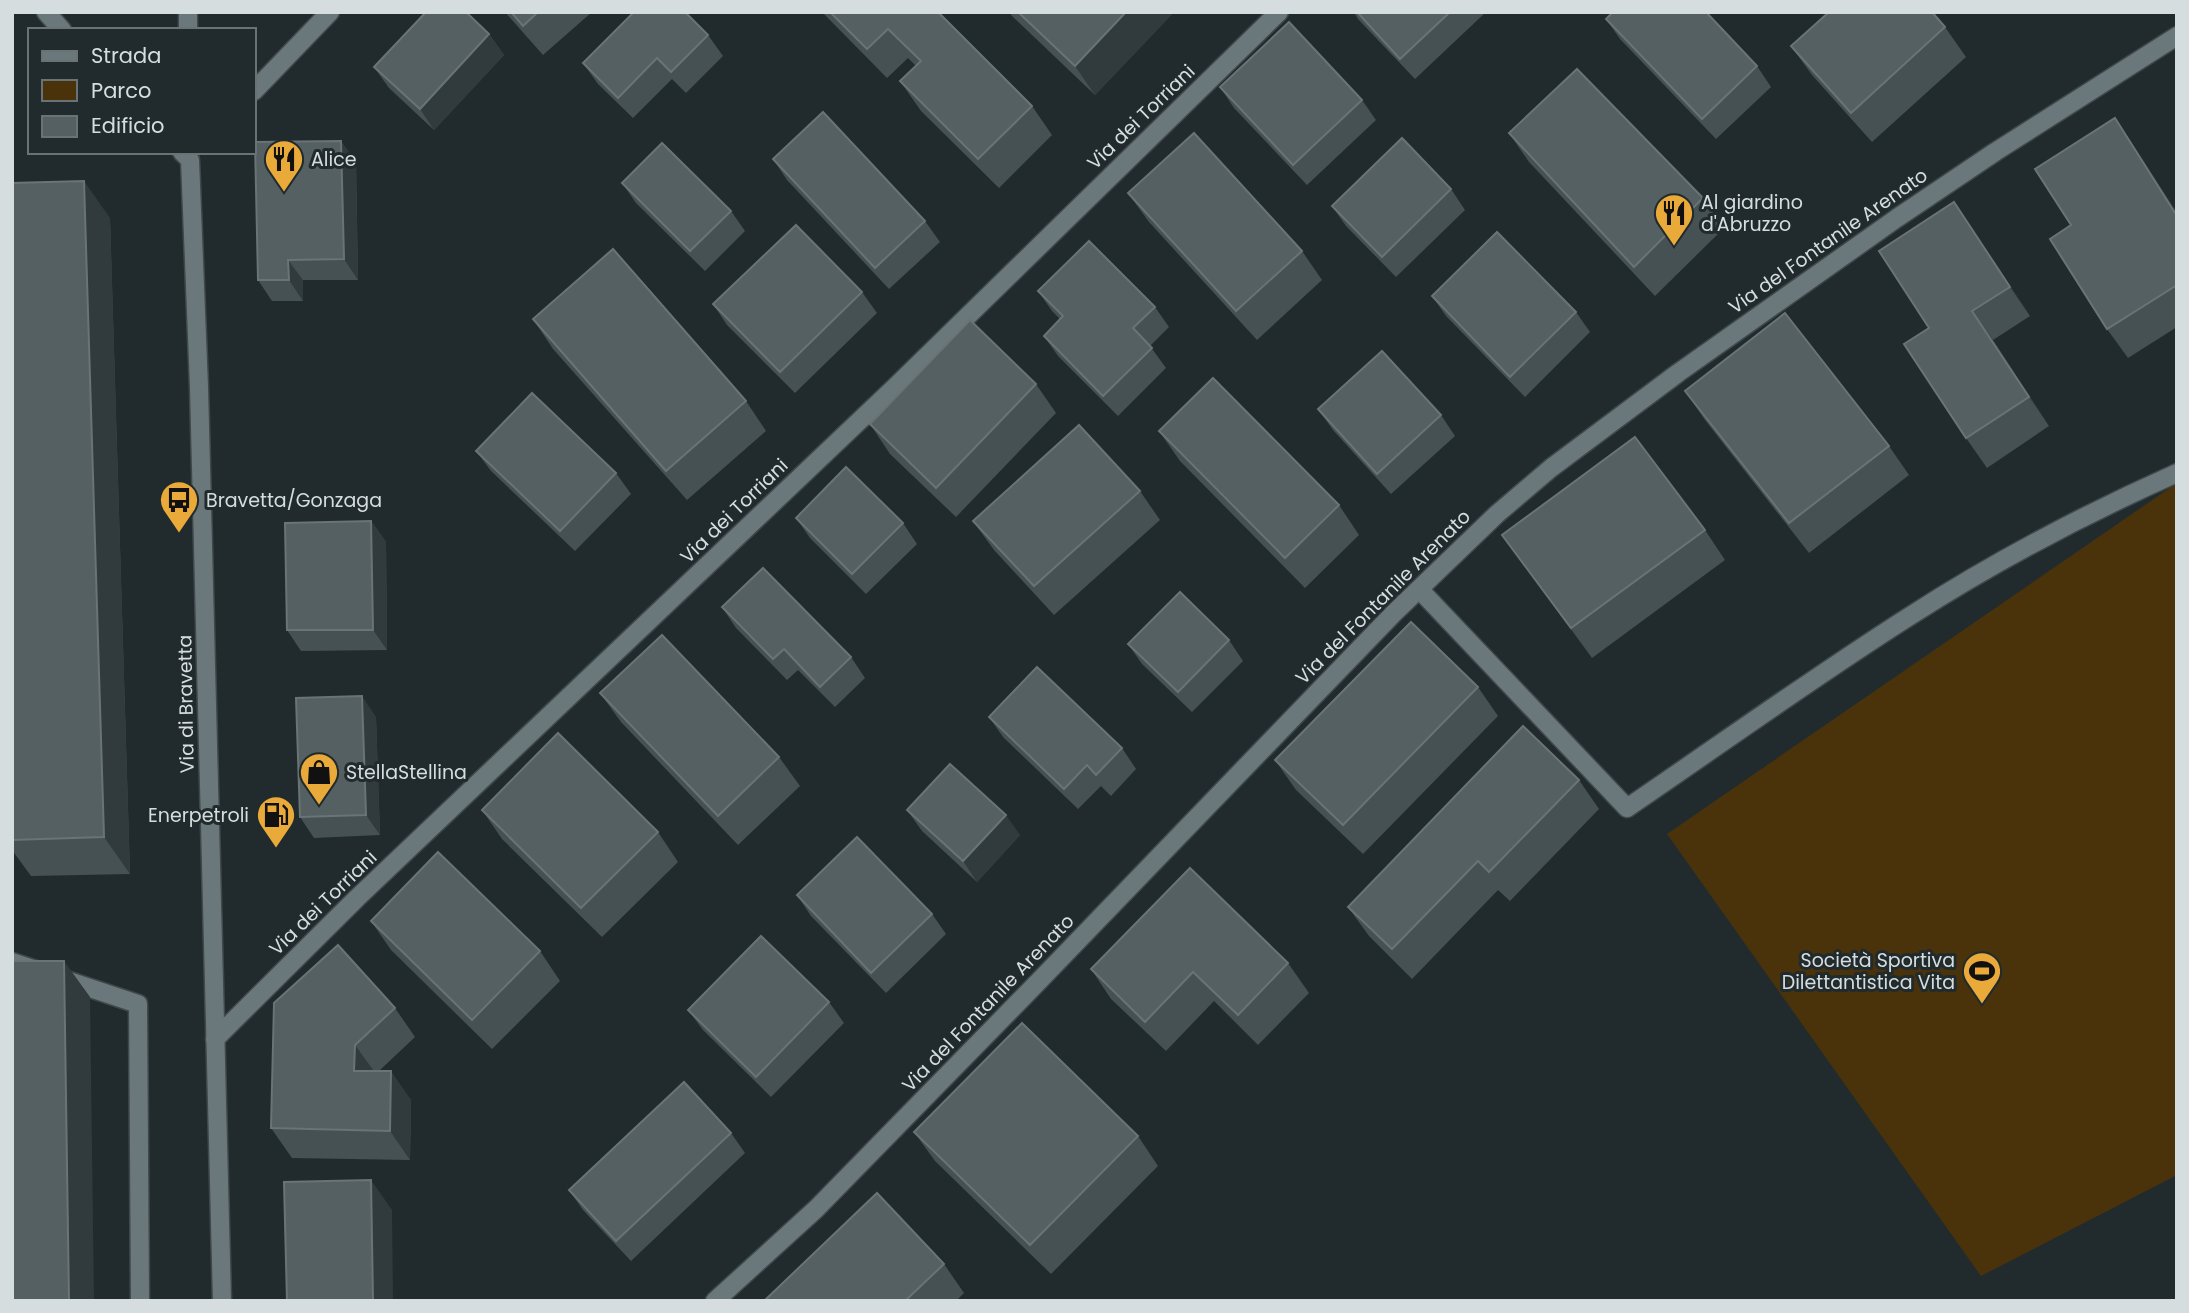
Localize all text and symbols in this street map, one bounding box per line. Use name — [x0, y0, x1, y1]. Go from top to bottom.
legend — [28, 28, 256, 154]
text: Strada — [91, 41, 161, 70]
street label: Via dei Torriani — [1081, 58, 1201, 176]
text: Parco — [91, 76, 151, 105]
text: Edificio — [91, 111, 165, 140]
restaurant icon: Alice — [263, 138, 305, 193]
place label: Alice — [311, 146, 356, 173]
street label: Via del Fontanile Arenato — [1723, 162, 1933, 320]
place label: Al giardino d'Abruzzo — [1701, 189, 1803, 238]
restaurant icon: Al giardino d'Abruzzo — [1653, 192, 1695, 247]
street label: Via dei Torriani — [674, 452, 794, 570]
bus stop icon: Bravetta/Gonzaga — [158, 479, 200, 534]
place label: Bravetta/Gonzaga — [206, 487, 382, 514]
street label: Via del Fontanile Arenato — [1289, 503, 1477, 691]
street label: Via di Bravetta — [171, 634, 201, 774]
shop icon: StellaStellina — [298, 751, 340, 806]
place label: StellaStellina — [346, 759, 467, 786]
fuel station icon: Enerpetroli — [255, 794, 297, 849]
place label: Enerpetroli — [148, 802, 249, 829]
street label: Via dei Torriani — [263, 844, 383, 962]
street label: Via del Fontanile Arenato — [896, 908, 1080, 1098]
place label: Società Sportiva Dilettantistica Vita — [1782, 947, 1955, 996]
sports icon: Società Sportiva Dilettantistica Vita — [1961, 950, 2003, 1005]

